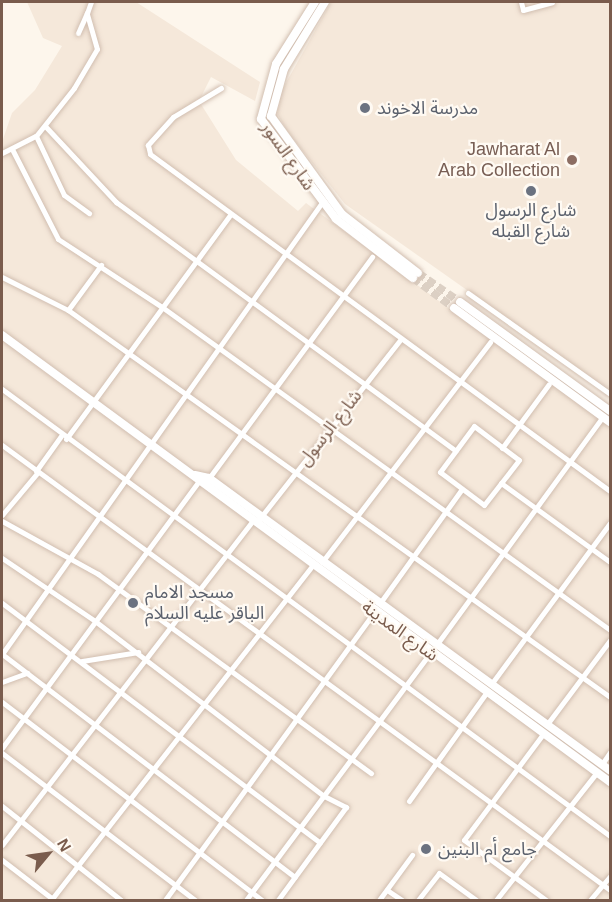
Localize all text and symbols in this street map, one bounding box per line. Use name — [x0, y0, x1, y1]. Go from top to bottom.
place label: مدرسة الاخوند — [377, 97, 478, 119]
marker: مدرسة الاخوند — [358, 101, 372, 115]
street label: شارع السور — [256, 117, 320, 195]
place label: Jawharat Al Arab Collection — [438, 139, 560, 182]
marker: Jawharat Al Arab Collection — [565, 153, 579, 167]
marker: شارع الرسول شارع القبله — [524, 184, 538, 198]
place label: شارع الرسول شارع القبله — [486, 200, 576, 242]
street label: شارع الرسول — [294, 386, 366, 470]
place label: مسجد الامام الباقر عليه السلام — [145, 582, 264, 624]
marker: مسجد الامام الباقر عليه السلام — [126, 596, 140, 610]
street label: شارع المدينة — [358, 596, 442, 666]
north arrow — [18, 824, 78, 884]
text: N — [54, 836, 74, 854]
place label: جامع أم البنين — [438, 838, 537, 860]
marker: جامع أم البنين — [419, 842, 433, 856]

